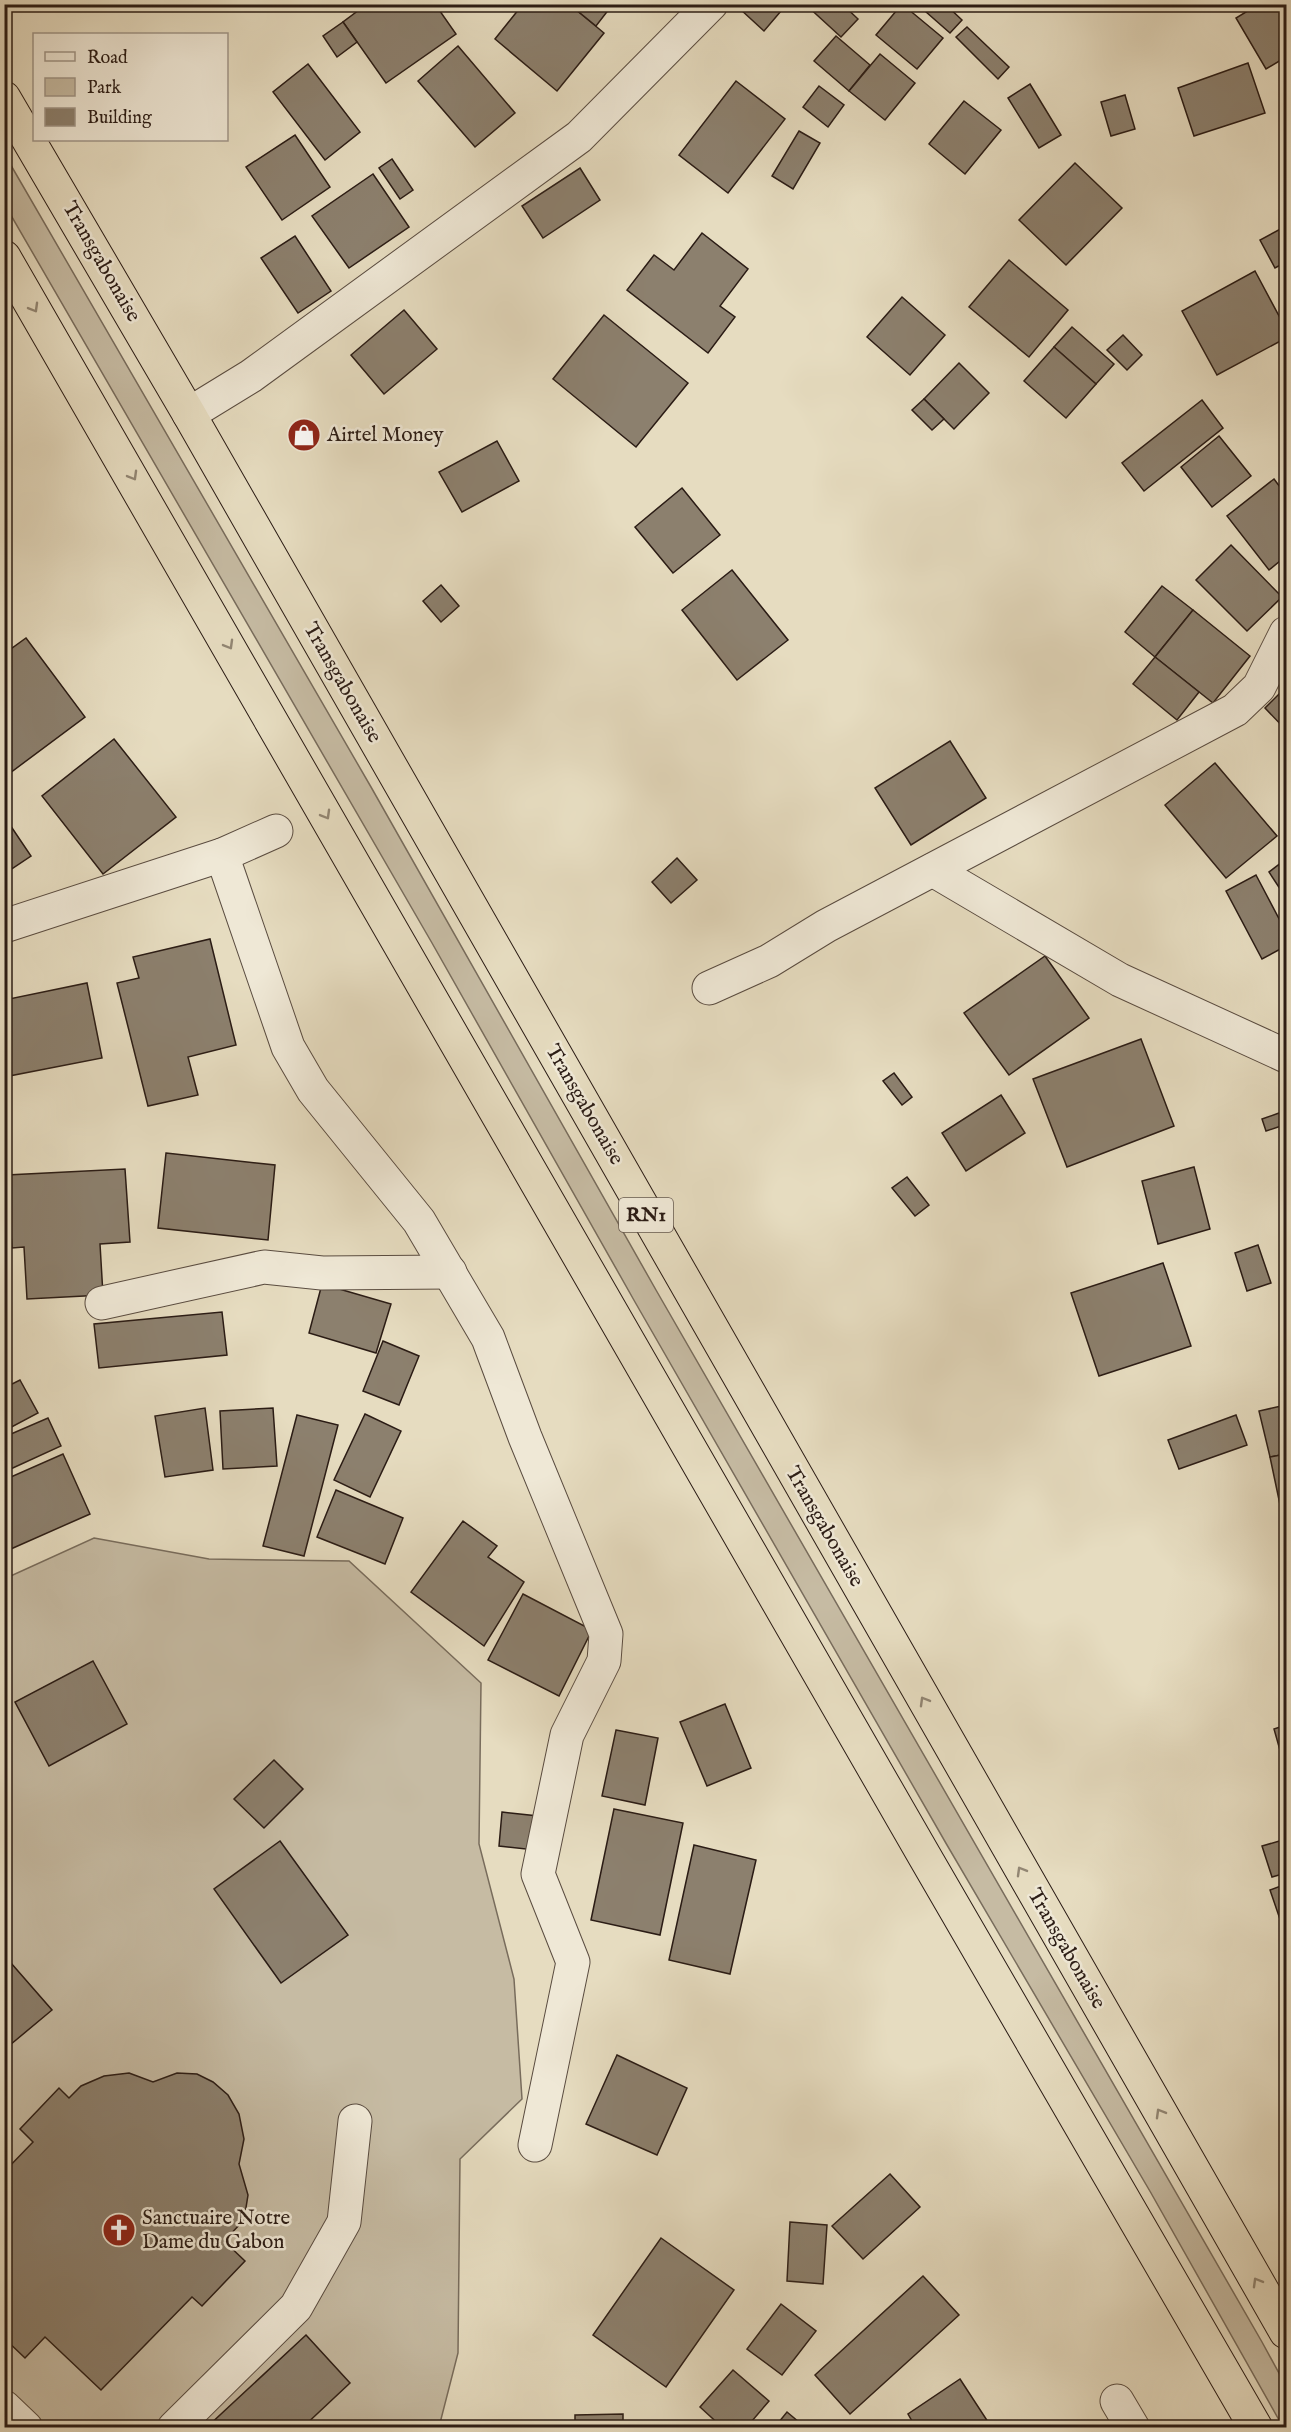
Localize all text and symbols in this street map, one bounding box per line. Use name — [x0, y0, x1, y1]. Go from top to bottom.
legend — [33, 33, 228, 141]
text: Road — [87, 47, 128, 70]
text: Park — [87, 77, 122, 100]
text: Building — [87, 107, 152, 130]
street label: Transgabonaise — [56, 197, 147, 327]
one-way arrow — [26, 302, 38, 312]
shop icon: Airtel Money — [286, 417, 322, 453]
place label: Airtel Money — [326, 422, 444, 449]
one-way arrow — [125, 470, 137, 480]
street label: Transgabonaise — [297, 618, 388, 748]
one-way arrow — [222, 639, 233, 650]
one-way arrow — [319, 809, 330, 819]
street label: Transgabonaise — [539, 1040, 630, 1170]
road number: RN1 — [619, 1198, 673, 1232]
street label: Transgabonaise — [779, 1462, 870, 1592]
one-way arrow — [920, 1697, 932, 1708]
one-way arrow — [1017, 1867, 1028, 1877]
street label: Transgabonaise — [1021, 1884, 1112, 2014]
one-way arrow — [1156, 2109, 1167, 2119]
place label: Sanctuaire Notre Dame du Gabon — [142, 2205, 291, 2256]
church icon: Sanctuaire Notre Dame du Gabon — [101, 2212, 137, 2248]
one-way arrow — [1253, 2278, 1264, 2288]

